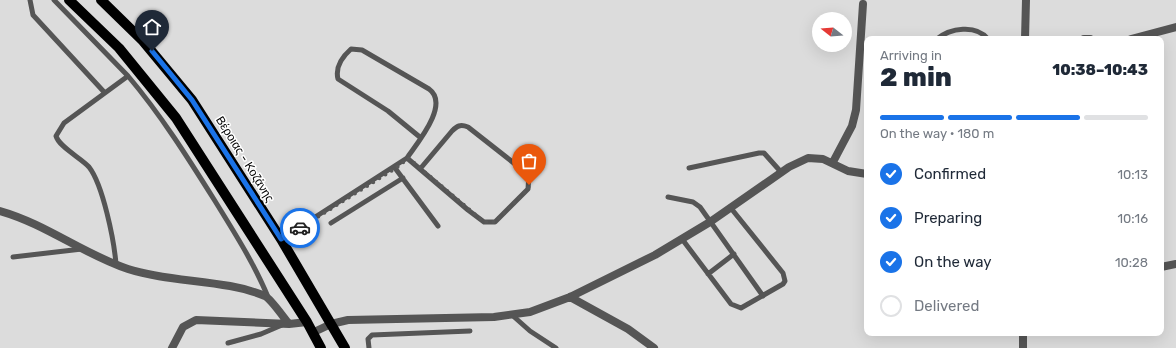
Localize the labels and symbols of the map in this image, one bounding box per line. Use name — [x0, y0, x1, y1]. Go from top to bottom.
pin — [135, 10, 169, 51]
north arrow — [812, 12, 852, 52]
street label: Βέροιας - Κοζάνης — [213, 114, 277, 205]
pin — [512, 144, 546, 185]
courier — [280, 208, 320, 248]

